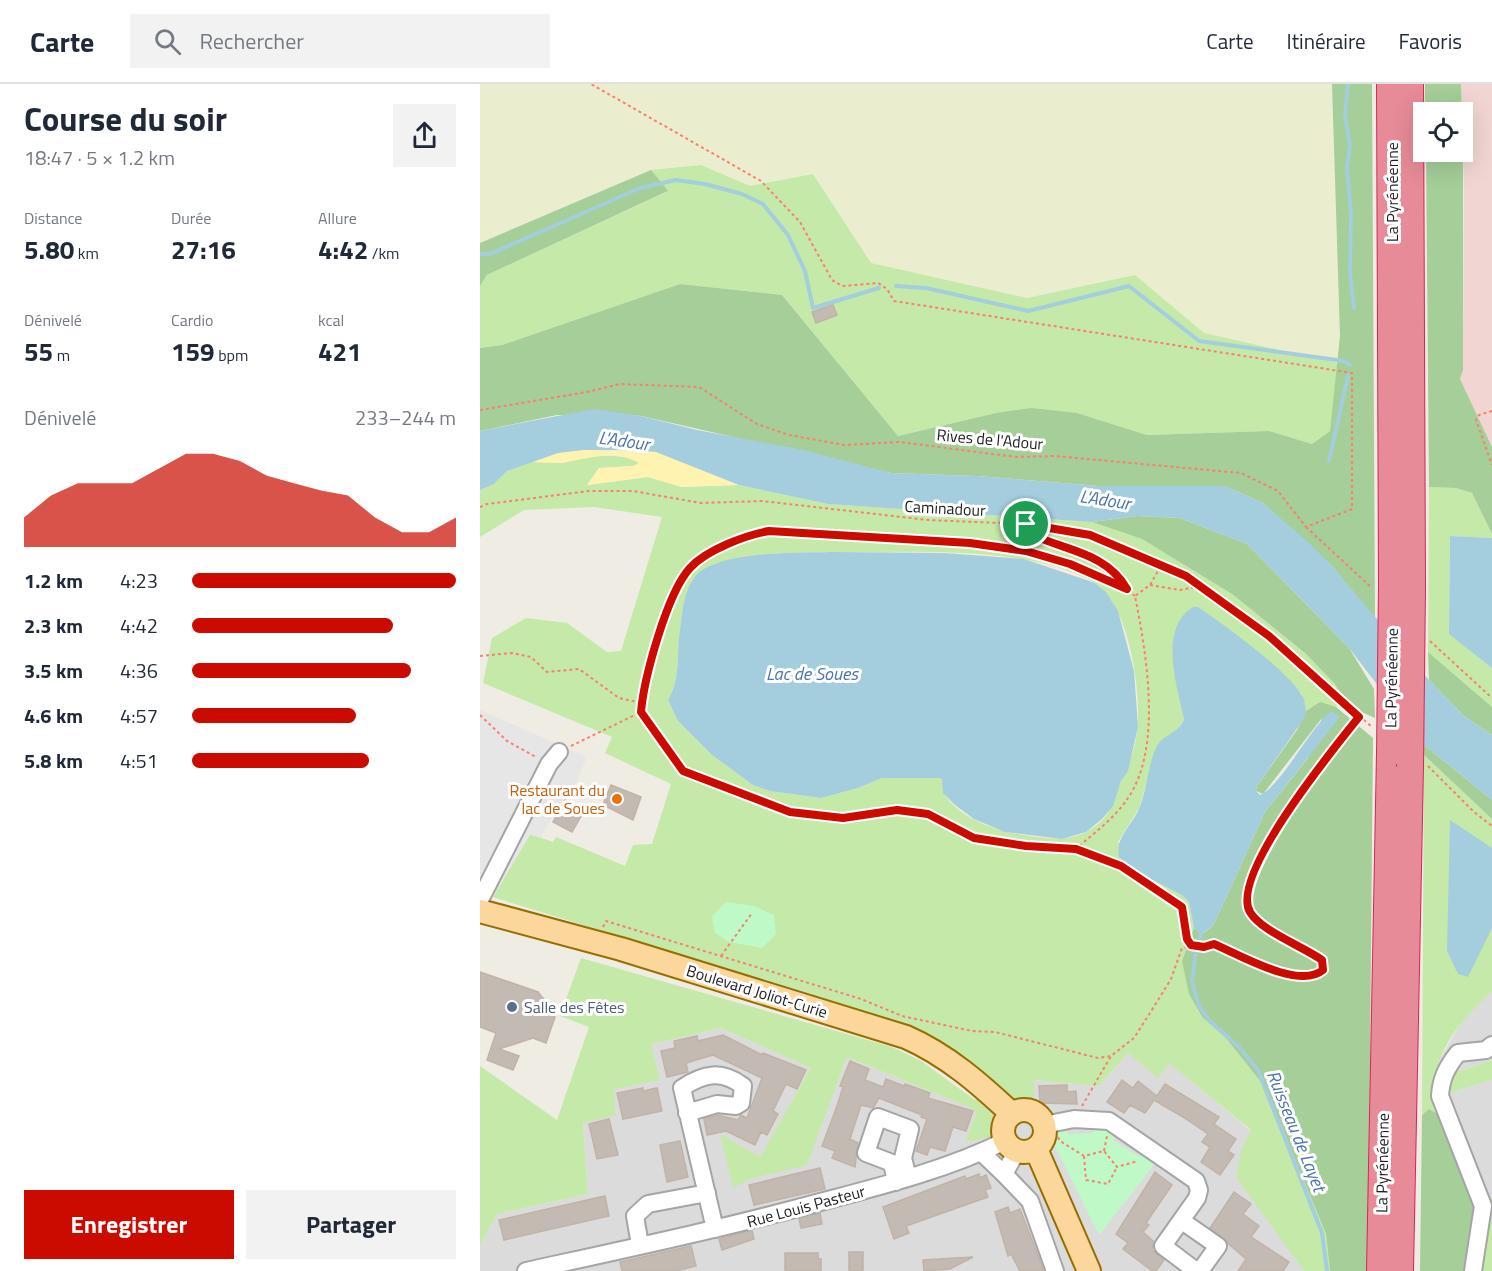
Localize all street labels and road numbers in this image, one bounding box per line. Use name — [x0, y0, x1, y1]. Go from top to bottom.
street label: La Pyrénéenne — [1380, 142, 1404, 242]
street label: Rives de l'Adour — [936, 422, 1045, 456]
street label: Caminadour — [904, 494, 987, 522]
street label: La Pyrénéenne — [1378, 628, 1404, 728]
street label: Boulevard Joliot-Curie — [684, 958, 830, 1024]
street label: La Pyrénéenne — [1369, 1113, 1395, 1213]
street label: Rue Louis Pasteur — [744, 1179, 868, 1233]

